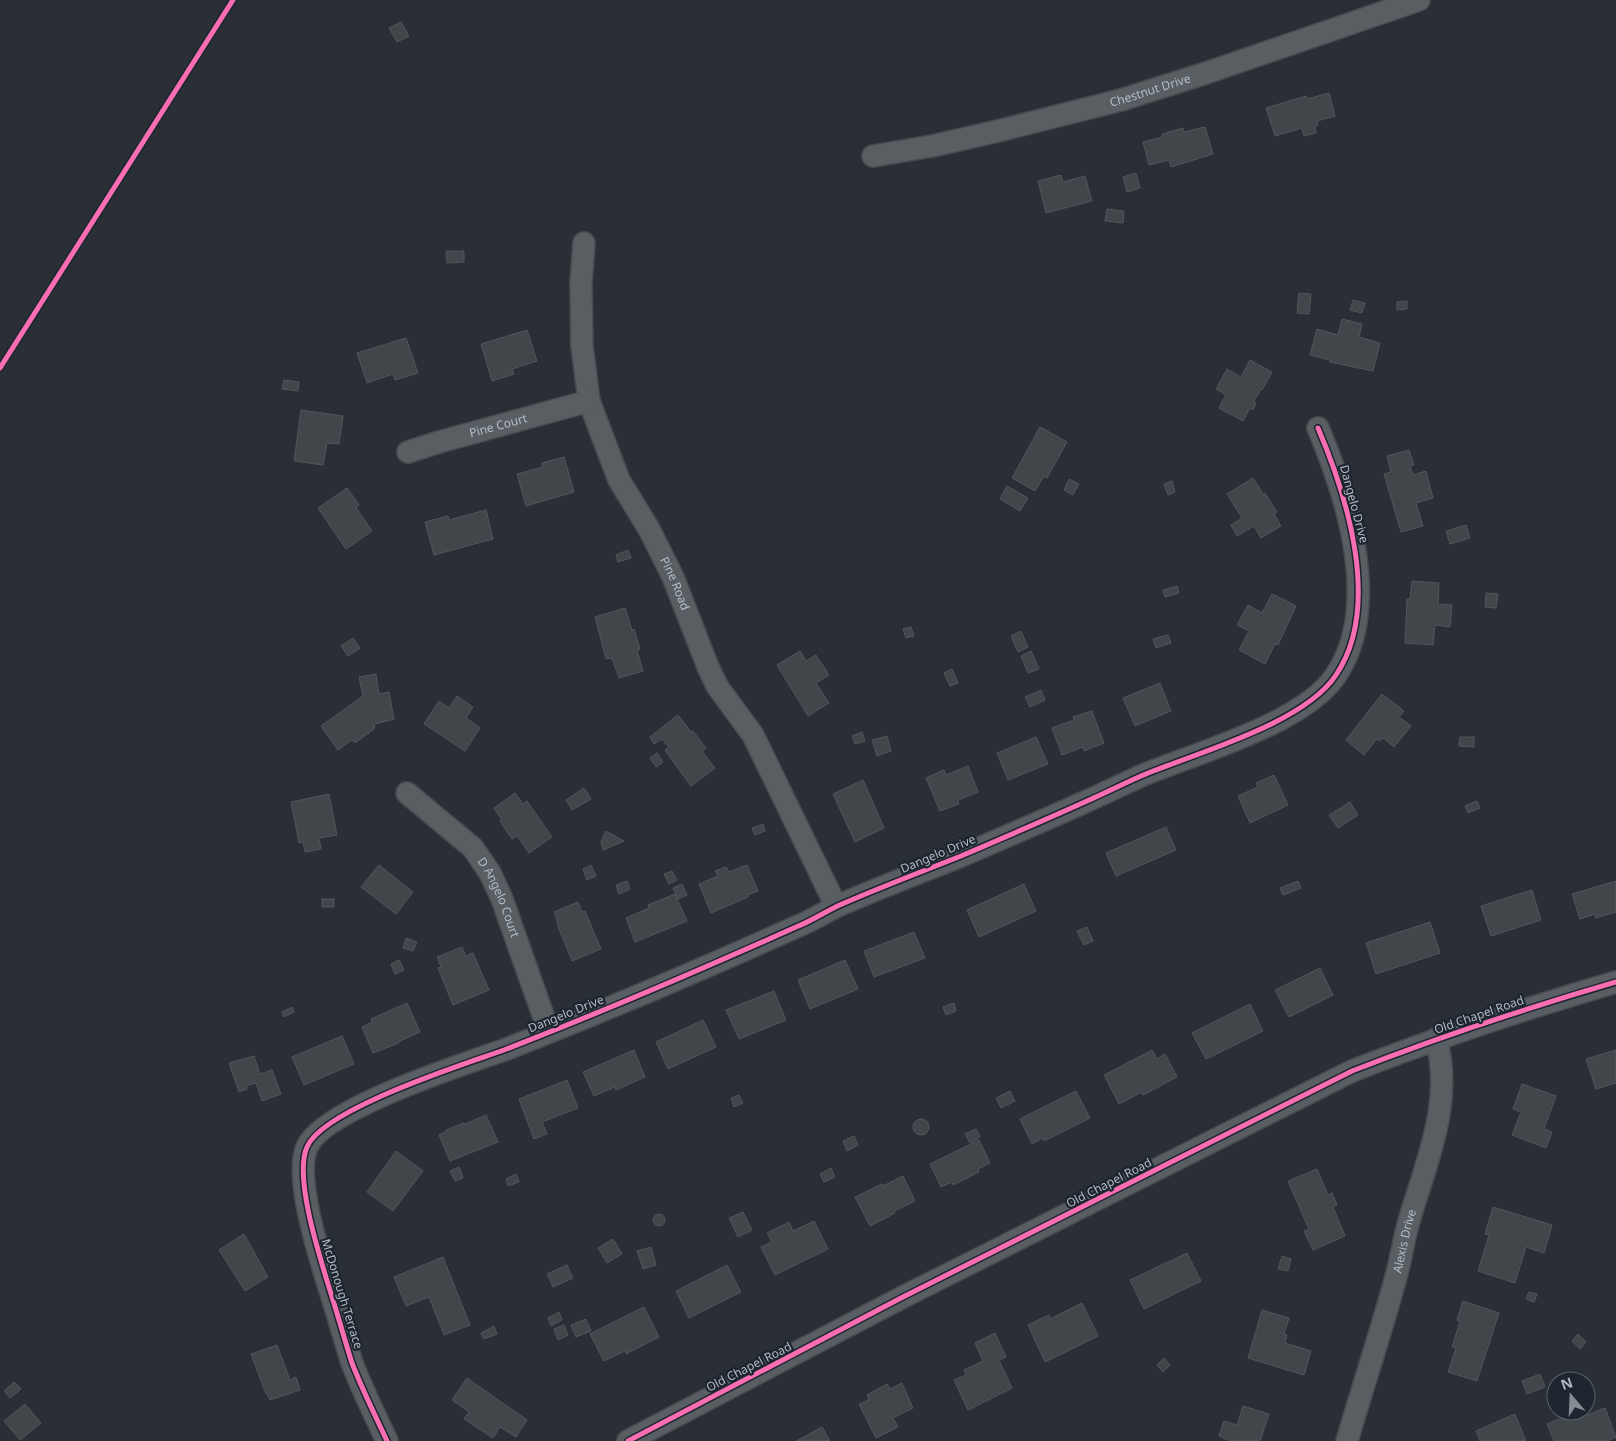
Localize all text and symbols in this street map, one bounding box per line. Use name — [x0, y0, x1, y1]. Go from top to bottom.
street label: Chestnut Drive — [1108, 69, 1193, 111]
street label: Pine Court — [467, 409, 530, 441]
street label: Dangelo Drive — [1336, 463, 1373, 545]
street label: Pine Road — [656, 554, 694, 613]
street label: Dangelo Drive — [898, 830, 978, 877]
street label: D Angelo Court — [474, 854, 524, 940]
street label: Dangelo Drive — [525, 991, 606, 1036]
street label: Old Chapel Road — [1432, 991, 1526, 1038]
street label: Old Chapel Road — [1063, 1154, 1154, 1211]
street label: Alexis Drive — [1388, 1207, 1420, 1275]
street label: McDonough Terrace — [318, 1237, 367, 1351]
street label: Old Chapel Road — [703, 1338, 794, 1395]
north arrow — [1546, 1371, 1596, 1421]
text: N — [1558, 1372, 1575, 1394]

